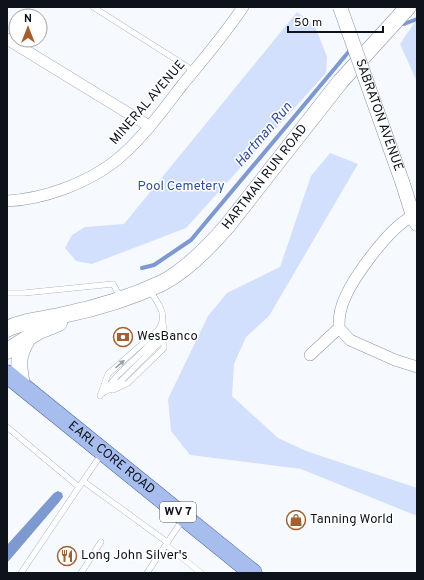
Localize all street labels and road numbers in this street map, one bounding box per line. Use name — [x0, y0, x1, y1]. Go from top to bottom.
street label: MINERAL AVENUE — [107, 57, 189, 149]
street label: SABRATON AVENUE — [351, 57, 406, 174]
street label: HARTMAN RUN ROAD — [219, 122, 311, 233]
street label: EARL CORE ROAD — [64, 418, 158, 498]
road number: WV 7 — [160, 502, 196, 522]

